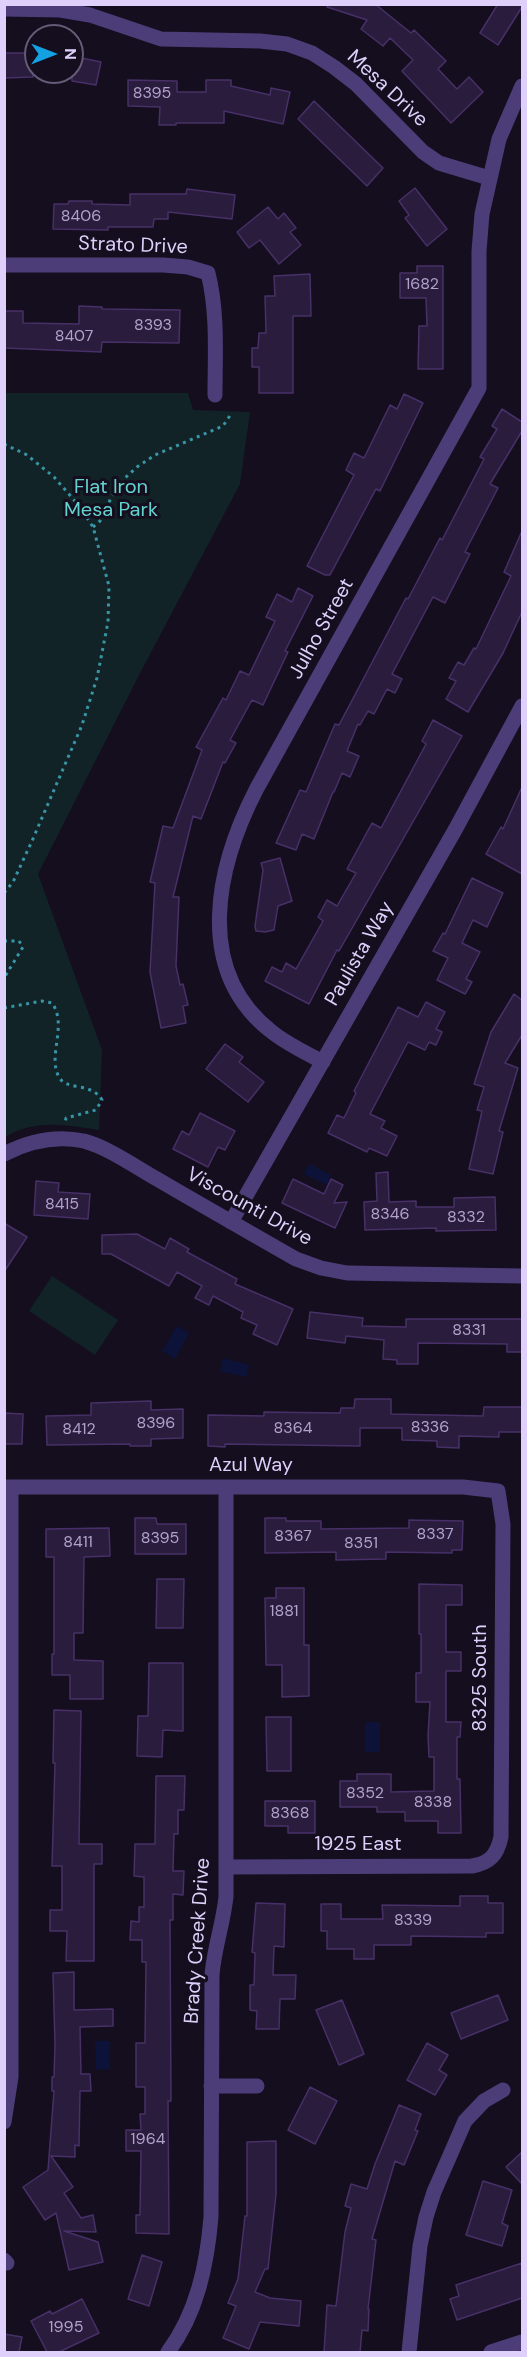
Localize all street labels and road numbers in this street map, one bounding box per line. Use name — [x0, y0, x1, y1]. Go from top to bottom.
street label: Mesa Drive — [342, 46, 432, 132]
street label: Strato Drive — [78, 232, 188, 260]
street label: Julho Street — [285, 575, 359, 683]
street label: Paulista Way — [320, 898, 400, 1010]
street label: Viscounti Drive — [182, 1163, 316, 1251]
street label: Azul Way — [209, 1454, 293, 1478]
street label: 8325 South — [469, 1624, 493, 1732]
street label: 1925 East — [314, 1833, 402, 1857]
street label: Brady Creek Drive — [180, 1857, 216, 2025]

